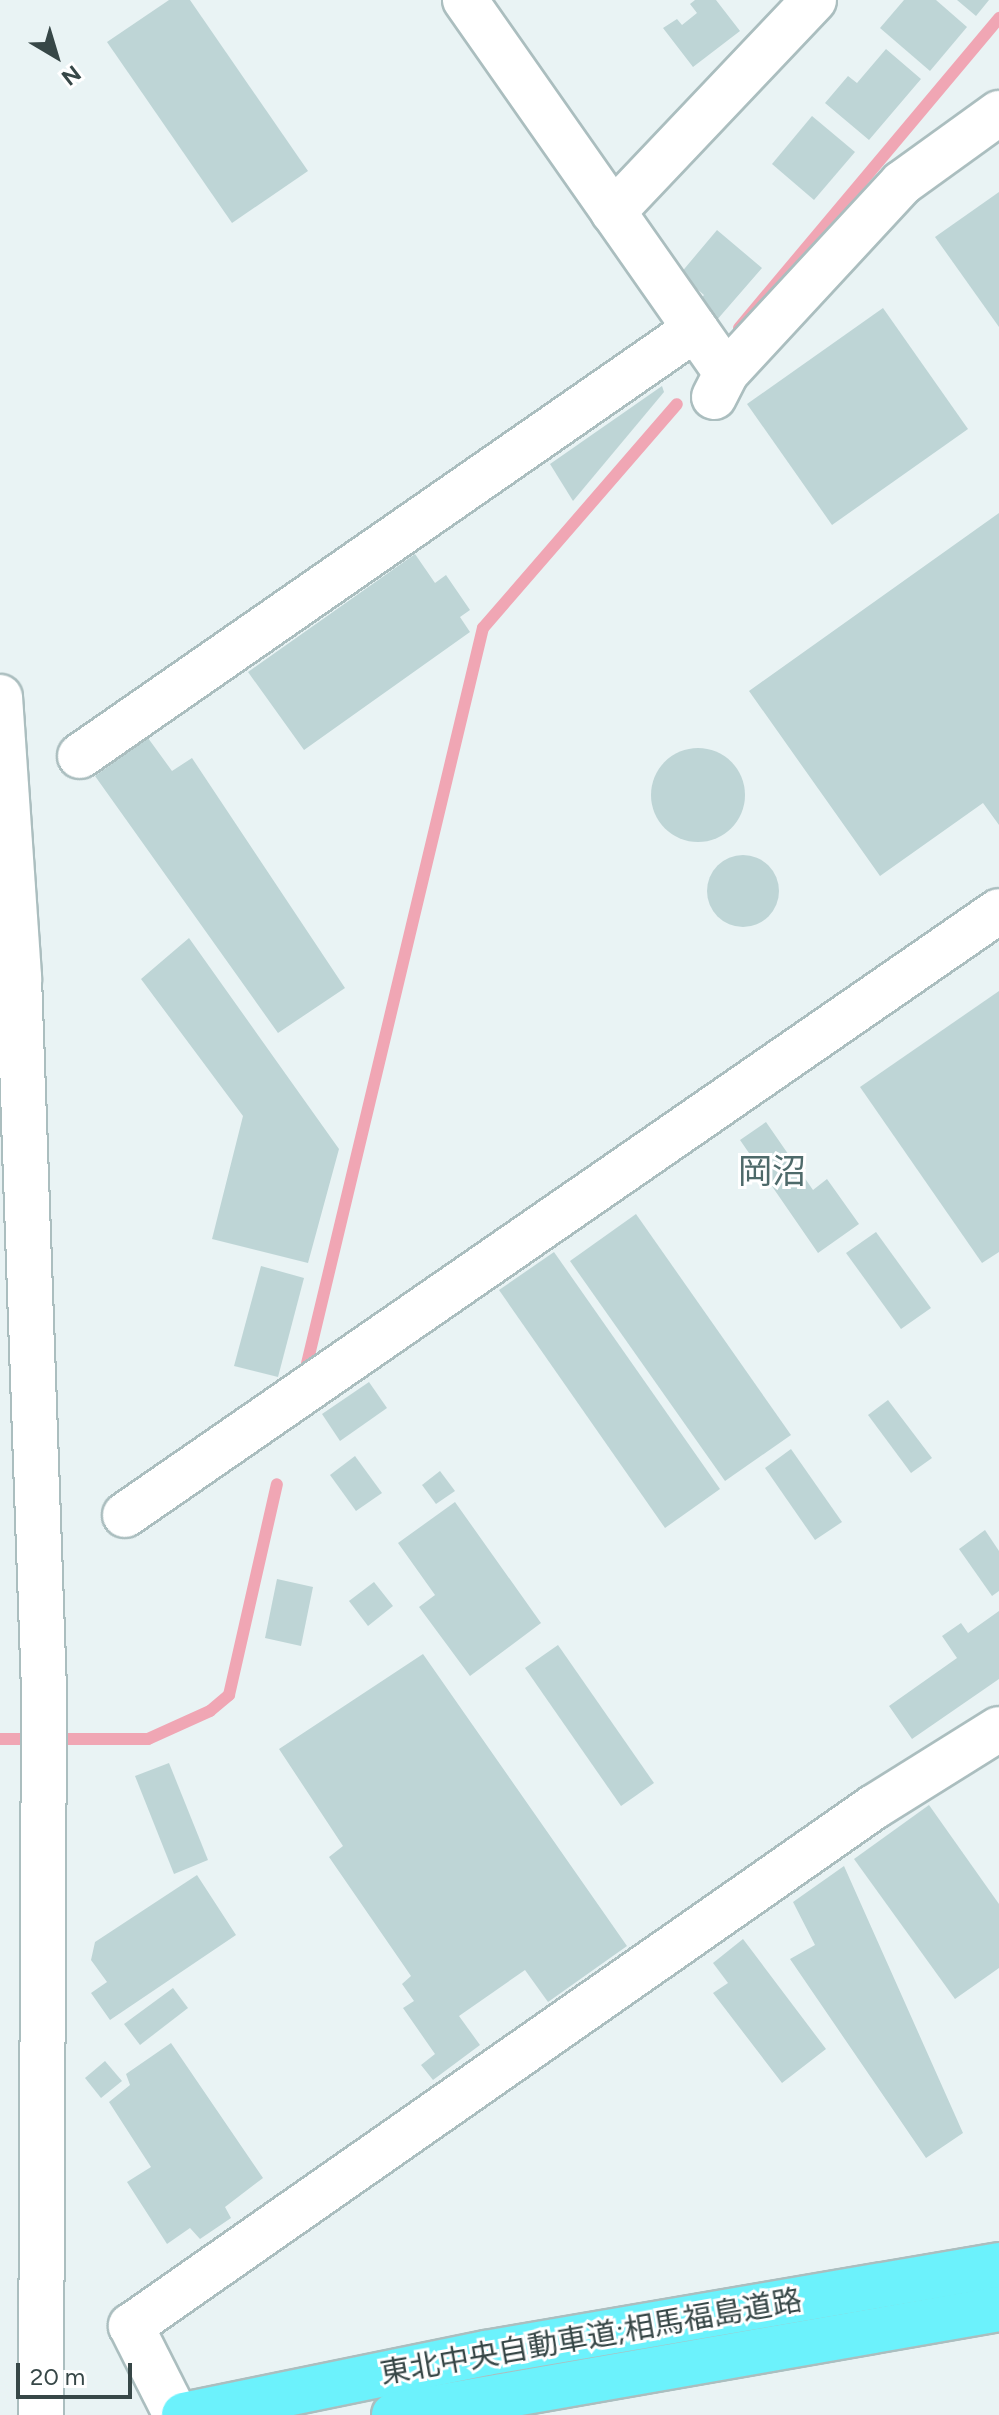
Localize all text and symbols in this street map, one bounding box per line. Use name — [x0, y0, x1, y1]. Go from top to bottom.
north arrow — [16, 16, 96, 96]
text: N — [56, 59, 86, 91]
district label: 岡沼 — [738, 1152, 806, 1192]
street label: 東北中央自動車道;相馬福島道路 — [377, 2282, 805, 2392]
scale bar — [20, 2347, 136, 2397]
text: 20 m — [30, 2362, 85, 2391]

